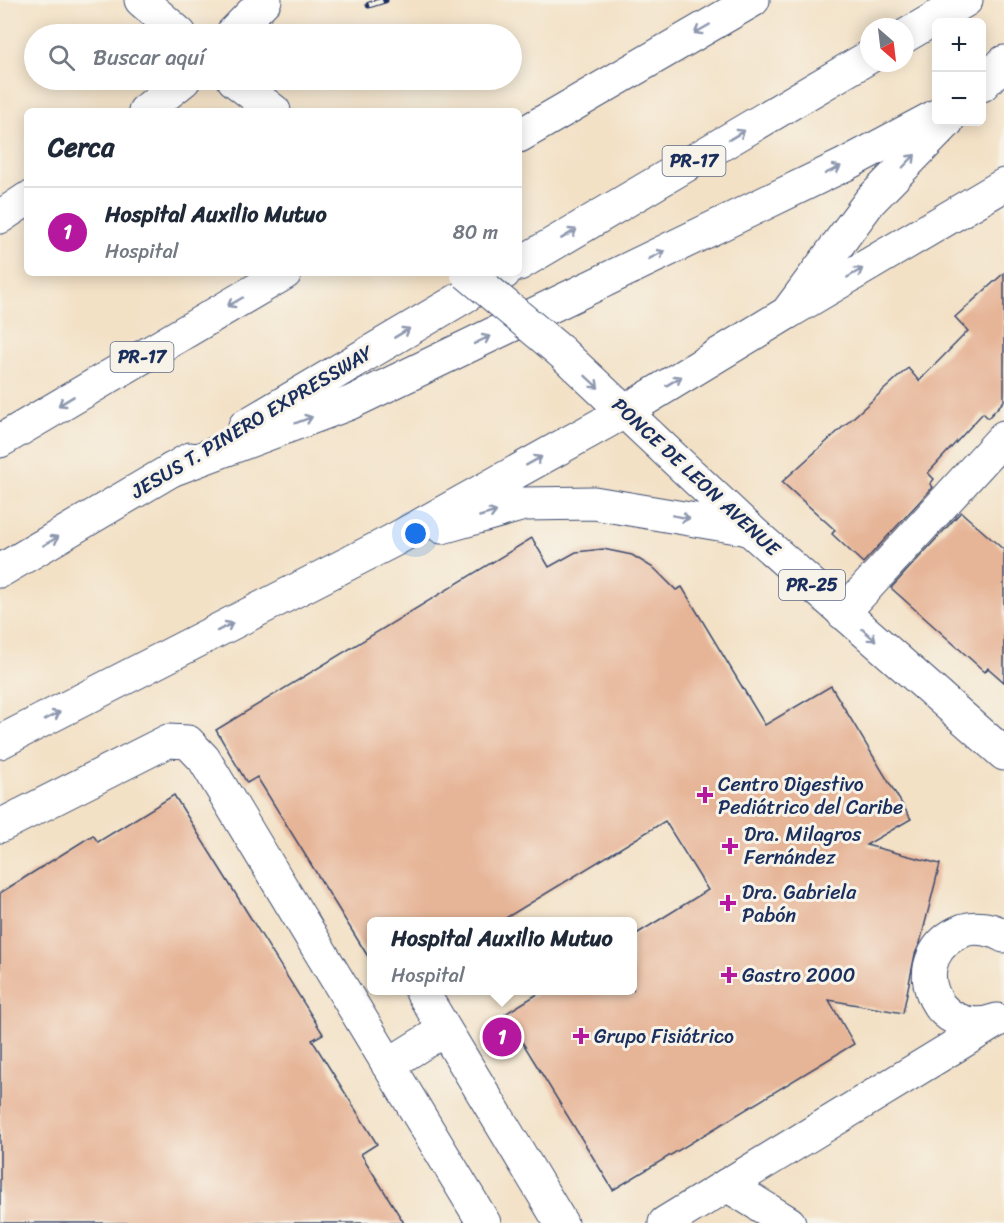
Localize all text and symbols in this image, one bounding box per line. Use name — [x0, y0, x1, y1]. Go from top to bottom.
north arrow — [860, 18, 914, 72]
map controls — [932, 18, 986, 126]
button: + — [932, 18, 986, 72]
search box — [24, 24, 522, 90]
one-way arrow — [694, 24, 711, 36]
text: Buscar aquí — [93, 38, 205, 77]
icon: search — [45, 41, 78, 74]
button: − — [932, 72, 986, 126]
text: Cerca — [48, 124, 114, 170]
one-way arrow — [728, 129, 745, 141]
road number: PR-17 — [662, 146, 726, 176]
one-way arrow — [901, 154, 916, 169]
one-way arrow — [823, 163, 841, 175]
text: Hospital Auxilio Mutuo — [105, 195, 327, 234]
text: 1 — [63, 215, 72, 250]
text: 80 m — [453, 215, 498, 250]
one-way arrow — [560, 228, 577, 240]
text: Hospital — [105, 234, 178, 269]
one-way arrow — [648, 248, 666, 260]
one-way arrow — [846, 266, 863, 278]
one-way arrow — [226, 297, 243, 309]
one-way arrow — [393, 327, 410, 339]
one-way arrow — [472, 333, 490, 345]
street label: JESUS T. PINERO EXPRESSWAY — [123, 335, 381, 509]
road number: PR-17 — [110, 342, 174, 372]
one-way arrow — [584, 374, 599, 388]
one-way arrow — [665, 375, 682, 387]
street label: PONCE DE LEON AVENUE — [603, 389, 790, 566]
one-way arrow — [58, 396, 75, 408]
one-way arrow — [295, 414, 313, 425]
one-way arrow — [525, 455, 542, 467]
one-way arrow — [478, 508, 497, 519]
one-way arrow — [670, 512, 690, 523]
your location — [401, 519, 430, 548]
one-way arrow — [42, 535, 59, 547]
road number: PR-25 — [779, 570, 845, 600]
one-way arrow — [216, 620, 234, 632]
one-way arrow — [861, 628, 876, 642]
one-way arrow — [43, 710, 60, 722]
place label: Centro Digestivo Pediátrico del Caribe — [718, 767, 903, 825]
marker: Centro Digestivo Pediátrico del Caribe — [696, 786, 714, 804]
place label: Dra. Milagros Fernández — [744, 817, 862, 875]
marker: Dra. Milagros Fernández — [721, 837, 739, 855]
place label: Dra. Gabriela Pabón — [742, 875, 857, 933]
marker: Dra. Gabriela Pabón — [719, 894, 737, 912]
popup — [367, 917, 637, 995]
text: Hospital Auxilio Mutuo — [391, 919, 613, 958]
text: Hospital — [391, 958, 465, 993]
place label: Gastro 2000 — [742, 958, 855, 993]
marker: Gastro 2000 — [720, 966, 738, 984]
pin: 1 — [482, 1014, 522, 1060]
place label: Grupo Fisiátrico — [594, 1019, 734, 1054]
marker: Grupo Fisiátrico — [572, 1027, 590, 1045]

